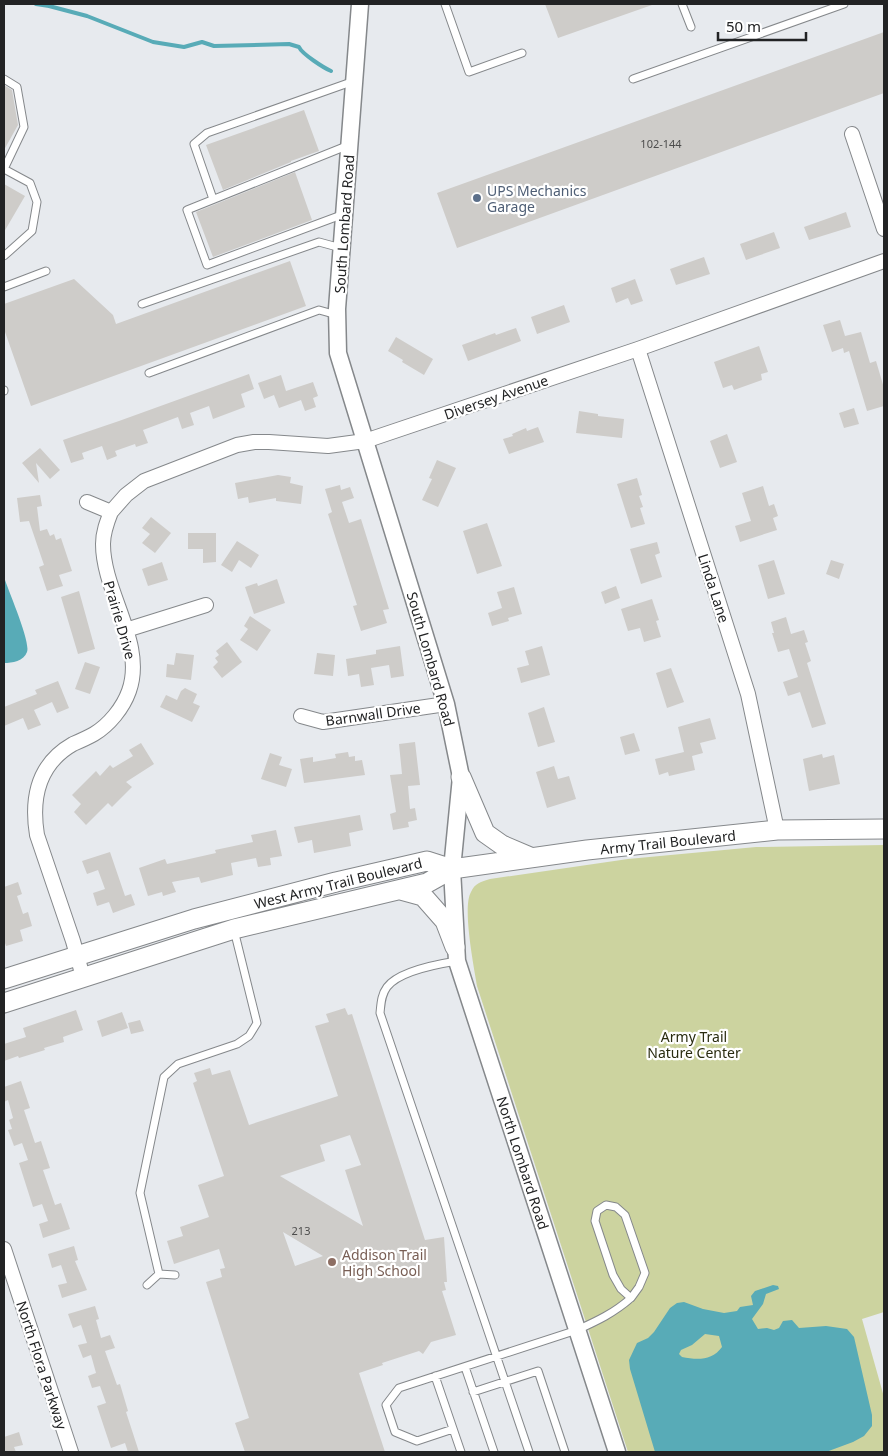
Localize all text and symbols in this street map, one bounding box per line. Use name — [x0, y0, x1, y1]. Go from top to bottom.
scale bar — [718, 10, 806, 42]
text: 50 m — [726, 16, 761, 36]
house number: 102-144 — [640, 136, 682, 151]
street label: South Lombard Road — [330, 154, 358, 294]
place label: UPS Mechanics Garage — [487, 181, 587, 216]
marker: UPS Mechanics Garage — [471, 192, 483, 204]
street label: Diversey Avenue — [441, 370, 551, 424]
street label: Linda Lane — [694, 551, 734, 625]
street label: Prairie Drive — [100, 578, 140, 662]
street label: South Lombard Road — [403, 590, 459, 728]
street label: Barnwall Drive — [324, 698, 422, 730]
street label: Army Trail Boulevard — [599, 825, 737, 859]
street label: West Army Trail Boulevard — [252, 853, 424, 913]
park label: Army Trail Nature Center — [647, 1027, 741, 1062]
street label: North Lombard Road — [492, 1094, 554, 1232]
house number: 213 — [292, 1223, 310, 1238]
place label: Addison Trail High School — [342, 1245, 427, 1280]
marker: Addison Trail High School — [326, 1256, 338, 1268]
street label: North Flora Parkway — [12, 1298, 72, 1433]

